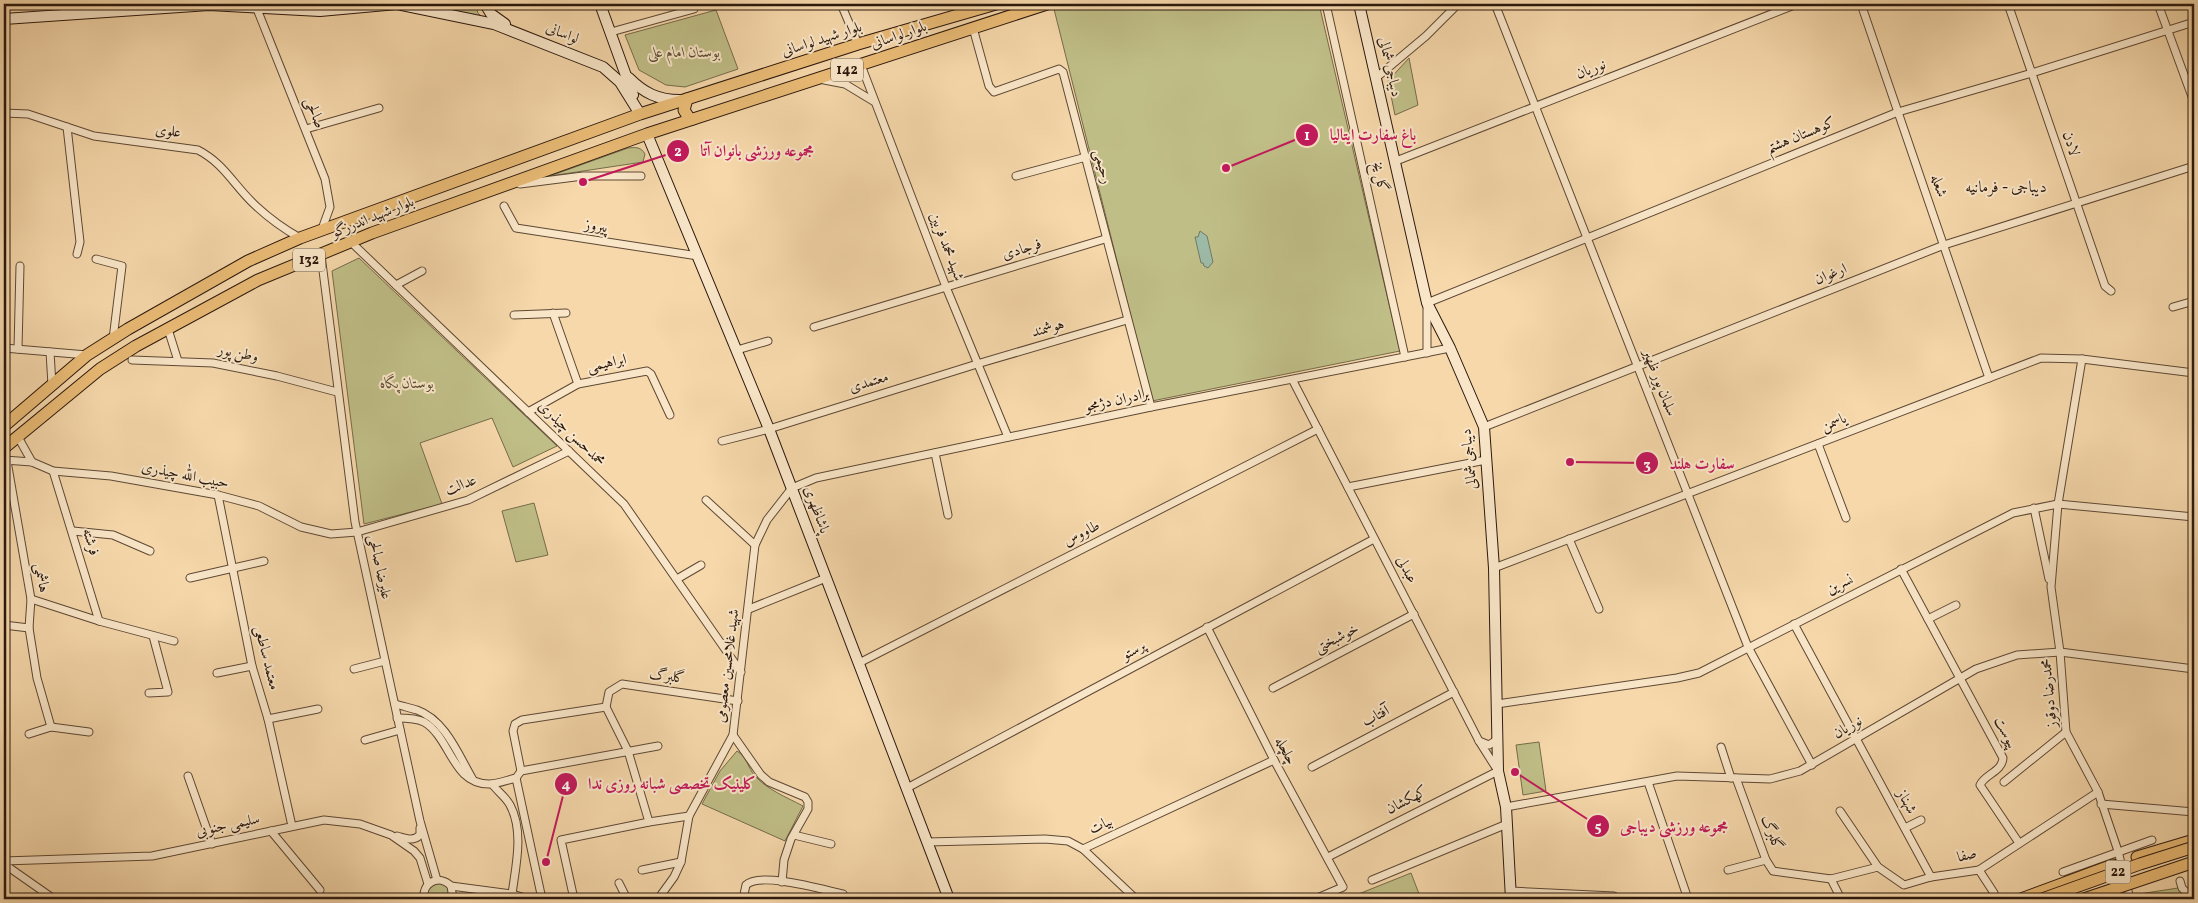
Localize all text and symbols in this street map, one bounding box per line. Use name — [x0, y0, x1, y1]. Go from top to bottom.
street label: بلوار شهید لواسانی — [779, 17, 865, 63]
street label: بلوار لواسانی — [868, 17, 930, 55]
street label: لواسانی — [542, 18, 582, 50]
street label: دیباجی شمالی — [1372, 35, 1406, 99]
park label: بوستان امام علی — [648, 43, 721, 65]
street label: نوریان — [1573, 55, 1609, 85]
road number: 142 — [831, 58, 863, 82]
street label: صالحی — [298, 94, 330, 132]
street label: کوهستان هشتم — [1763, 113, 1840, 162]
callout: باغ سفارت ایتالیا — [1295, 119, 1427, 150]
street label: علوی — [154, 120, 182, 144]
text: باغ سفارت ایتالیا — [1330, 125, 1416, 148]
text: 1 — [1304, 126, 1310, 147]
street label: لادن — [2056, 129, 2084, 159]
callout: مجموعه ورزشی بانوان آتا — [666, 135, 824, 166]
text: مجموعه ورزشی بانوان آتا — [700, 141, 814, 163]
text: 2 — [674, 142, 682, 163]
street label: رحیمی — [1088, 147, 1116, 187]
street label: گل یخ — [1363, 160, 1393, 195]
street label: شعله — [1924, 172, 1952, 200]
district label: دیباجی - فرمانیه — [1965, 177, 2047, 199]
street label: بلوار شهید اندرزگو — [327, 192, 418, 245]
street label: شهید محمد فربین — [923, 210, 969, 284]
street label: پیروز — [581, 215, 610, 239]
street label: فرجادی — [1000, 234, 1044, 266]
road number: 132 — [293, 248, 325, 272]
street label: ارغوان — [1812, 259, 1850, 291]
street label: هوشمند — [1029, 314, 1067, 344]
street label: وطن پور — [214, 339, 260, 368]
street label: سلمان پور ظهیر — [1636, 345, 1681, 420]
street label: ابراهیمی — [585, 350, 629, 378]
street label: معتمدی — [847, 367, 891, 399]
park label: بوستان پگاه — [380, 373, 434, 395]
street label: برادران دژمجو — [1081, 384, 1151, 418]
street label: محمدحسن چیذری — [533, 396, 610, 472]
street label: یاسمن — [1818, 408, 1851, 437]
street label: دیباجی شمالی — [1456, 427, 1484, 491]
callout: سفارت هلند — [1634, 448, 1744, 479]
street label: حبیب الله چیذری — [139, 454, 231, 495]
text: سفارت هلند — [1669, 454, 1735, 476]
text: 3 — [1643, 455, 1651, 476]
street label: عدالت — [442, 470, 480, 502]
street label: پاشاظهری — [798, 483, 835, 538]
street label: طاووس — [1060, 516, 1104, 552]
street label: فرشته — [76, 526, 104, 558]
street label: علیرضا صالحی — [362, 532, 396, 602]
street label: عبدلی — [1390, 552, 1422, 588]
street label: هاشمی — [28, 562, 54, 594]
street label: نسرین — [1823, 569, 1857, 601]
street label: شهید غلامحسین معصومی — [711, 608, 745, 724]
street label: خوشبختی — [1311, 619, 1363, 659]
street label: معتمد ساطعی — [248, 624, 284, 692]
street label: پرستو — [1116, 635, 1151, 667]
street label: محمدرضا دوقوز — [2036, 657, 2064, 730]
street label: گلبرگ — [648, 664, 686, 690]
street label: آفتاب — [1358, 700, 1395, 733]
street label: نوریان — [1829, 711, 1867, 745]
street label: پیوست — [1988, 713, 2022, 753]
street label: چلچله — [1269, 733, 1301, 769]
callout: کلینیک تخصصی شبانه روزی ندا — [553, 768, 766, 799]
text: کلینیک تخصصی شبانه روزی ندا — [588, 774, 756, 796]
text: 4 — [561, 775, 571, 796]
street label: کهکشان — [1383, 782, 1431, 820]
street label: شهناز — [1890, 784, 1921, 818]
street label: سلیمی جنوبی — [194, 809, 262, 843]
callout: مجموعه ورزشی دیباجی — [1585, 811, 1738, 842]
street label: بیات — [1086, 812, 1116, 840]
street label: گلبرگ — [1755, 813, 1787, 853]
text: 5 — [1594, 817, 1602, 838]
text: مجموعه ورزشی دیباجی — [1619, 817, 1728, 839]
street label: صفا — [1955, 843, 1979, 869]
road number: 22 — [2106, 860, 2130, 884]

